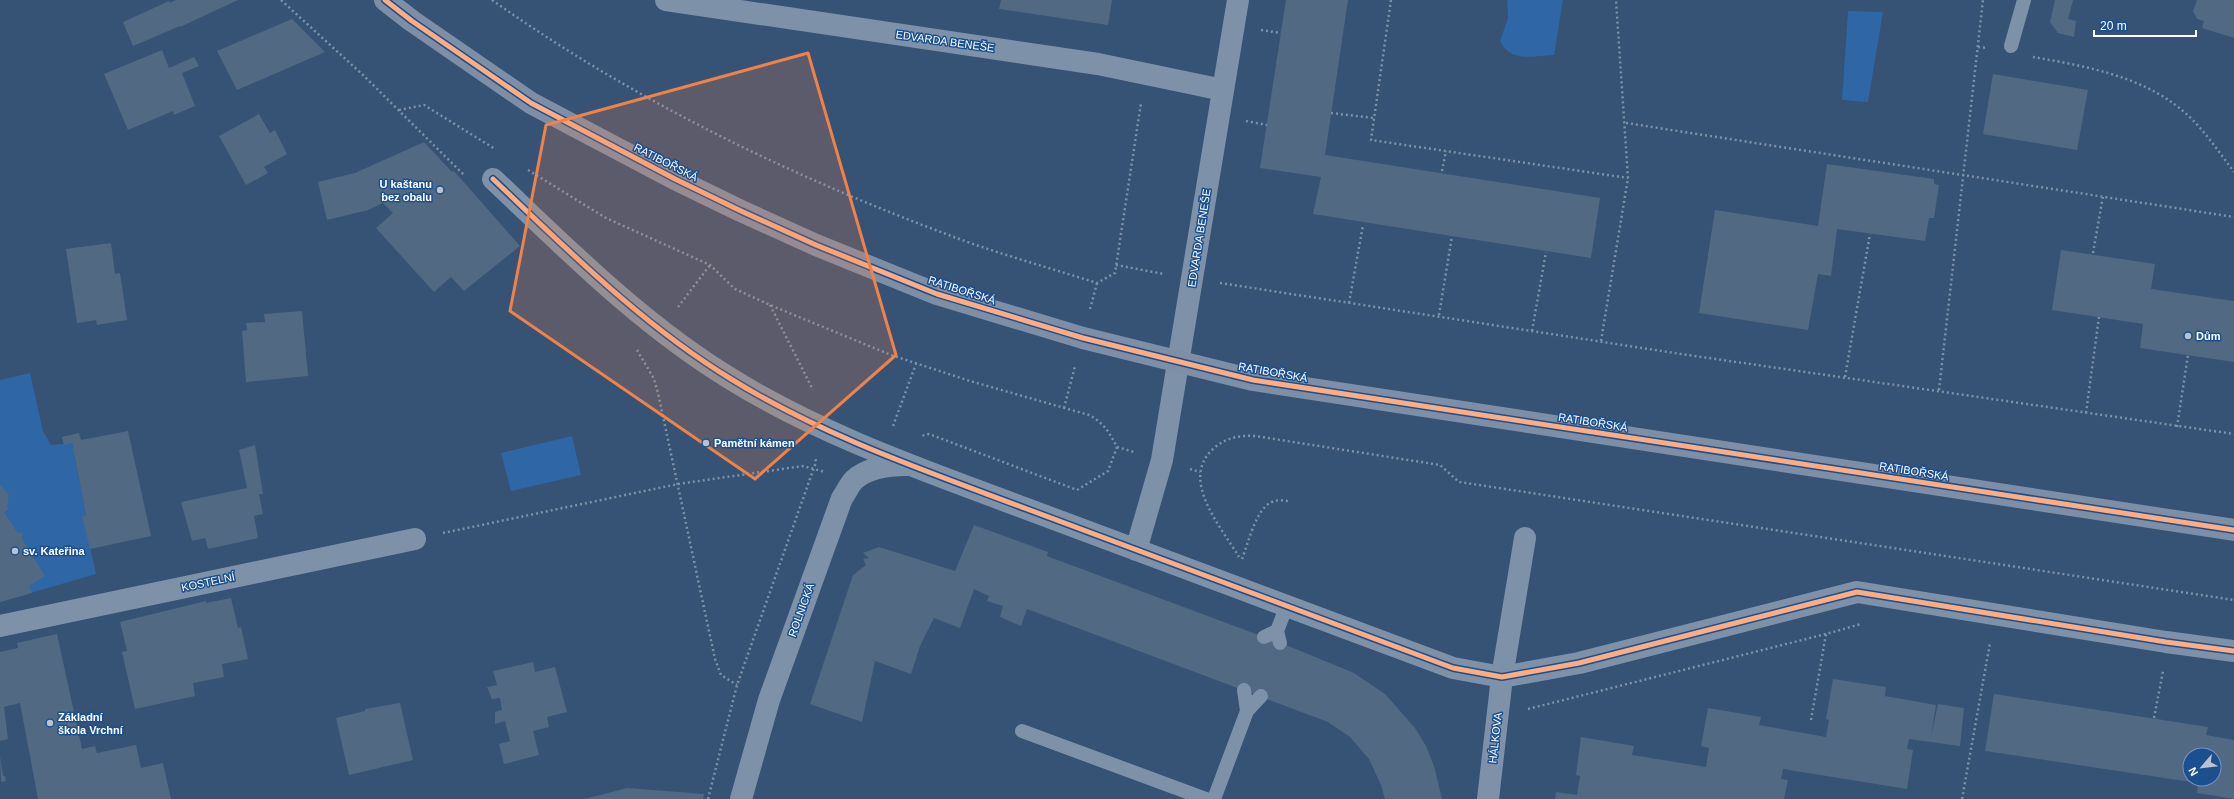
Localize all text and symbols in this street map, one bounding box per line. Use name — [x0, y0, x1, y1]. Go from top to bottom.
scale bar — [2094, 12, 2196, 38]
text: 20 m — [2100, 19, 2127, 33]
street label: EDVARDA BENEŠE — [895, 28, 995, 54]
street label: RATIBOŘSKÁ — [632, 141, 701, 184]
place label: U kaštanu bez obalu — [379, 178, 432, 203]
marker: U kaštanu bez obalu — [435, 185, 445, 195]
street label: EDVARDA BENEŠE — [1185, 188, 1213, 288]
street label: RATIBOŘSKÁ — [927, 273, 998, 307]
place label: Dům — [2196, 330, 2221, 342]
marker: Dům — [2183, 331, 2193, 341]
street label: RATIBOŘSKÁ — [1237, 360, 1309, 384]
street label: RATIBOŘSKÁ — [1557, 411, 1629, 434]
place label: Pamětní kámen — [714, 437, 795, 449]
marker: Pamětní kámen — [701, 438, 711, 448]
street label: RATIBOŘSKÁ — [1878, 460, 1950, 483]
place label: sv. Kateřina — [23, 545, 85, 557]
marker: sv. Kateřina — [10, 546, 20, 556]
street label: KOSTELNÍ — [180, 570, 237, 594]
street label: ROLNICKÁ — [786, 581, 816, 638]
place label: Základní škola Vrchní — [58, 711, 124, 736]
street label: HÁLKOVA — [1486, 711, 1504, 764]
marker: Základní škola Vrchní — [45, 718, 55, 728]
north arrow — [2182, 747, 2222, 787]
text: N — [2186, 765, 2200, 778]

